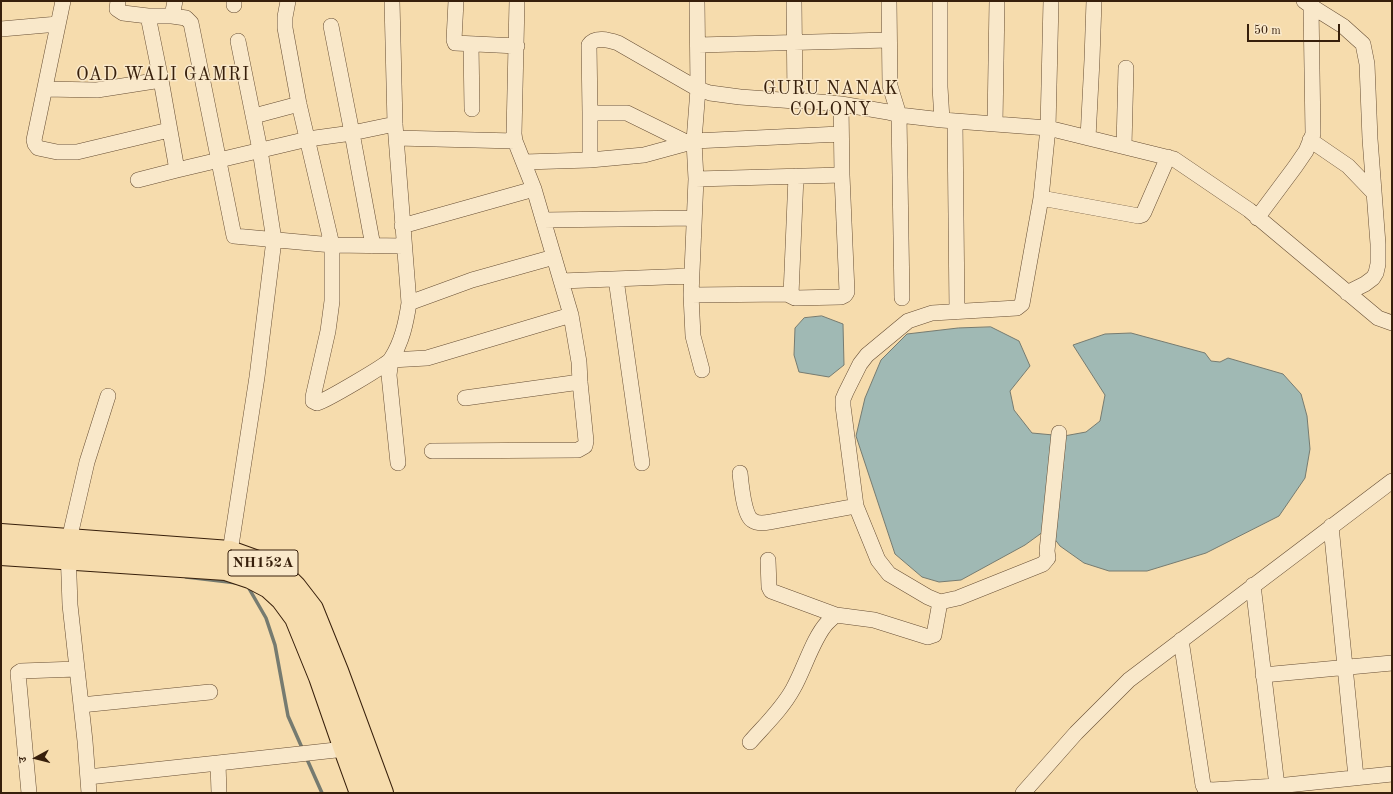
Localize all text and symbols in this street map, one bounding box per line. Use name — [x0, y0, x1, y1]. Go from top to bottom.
scale bar — [1249, 16, 1342, 42]
text: 50 m — [1254, 25, 1281, 37]
district label: OAD WALI GAMRI — [76, 64, 250, 86]
district label: GURU NANAK COLONY — [763, 78, 899, 120]
road number: NH152A — [228, 550, 298, 576]
north arrow — [16, 738, 56, 778]
text: उ — [18, 756, 29, 763]

